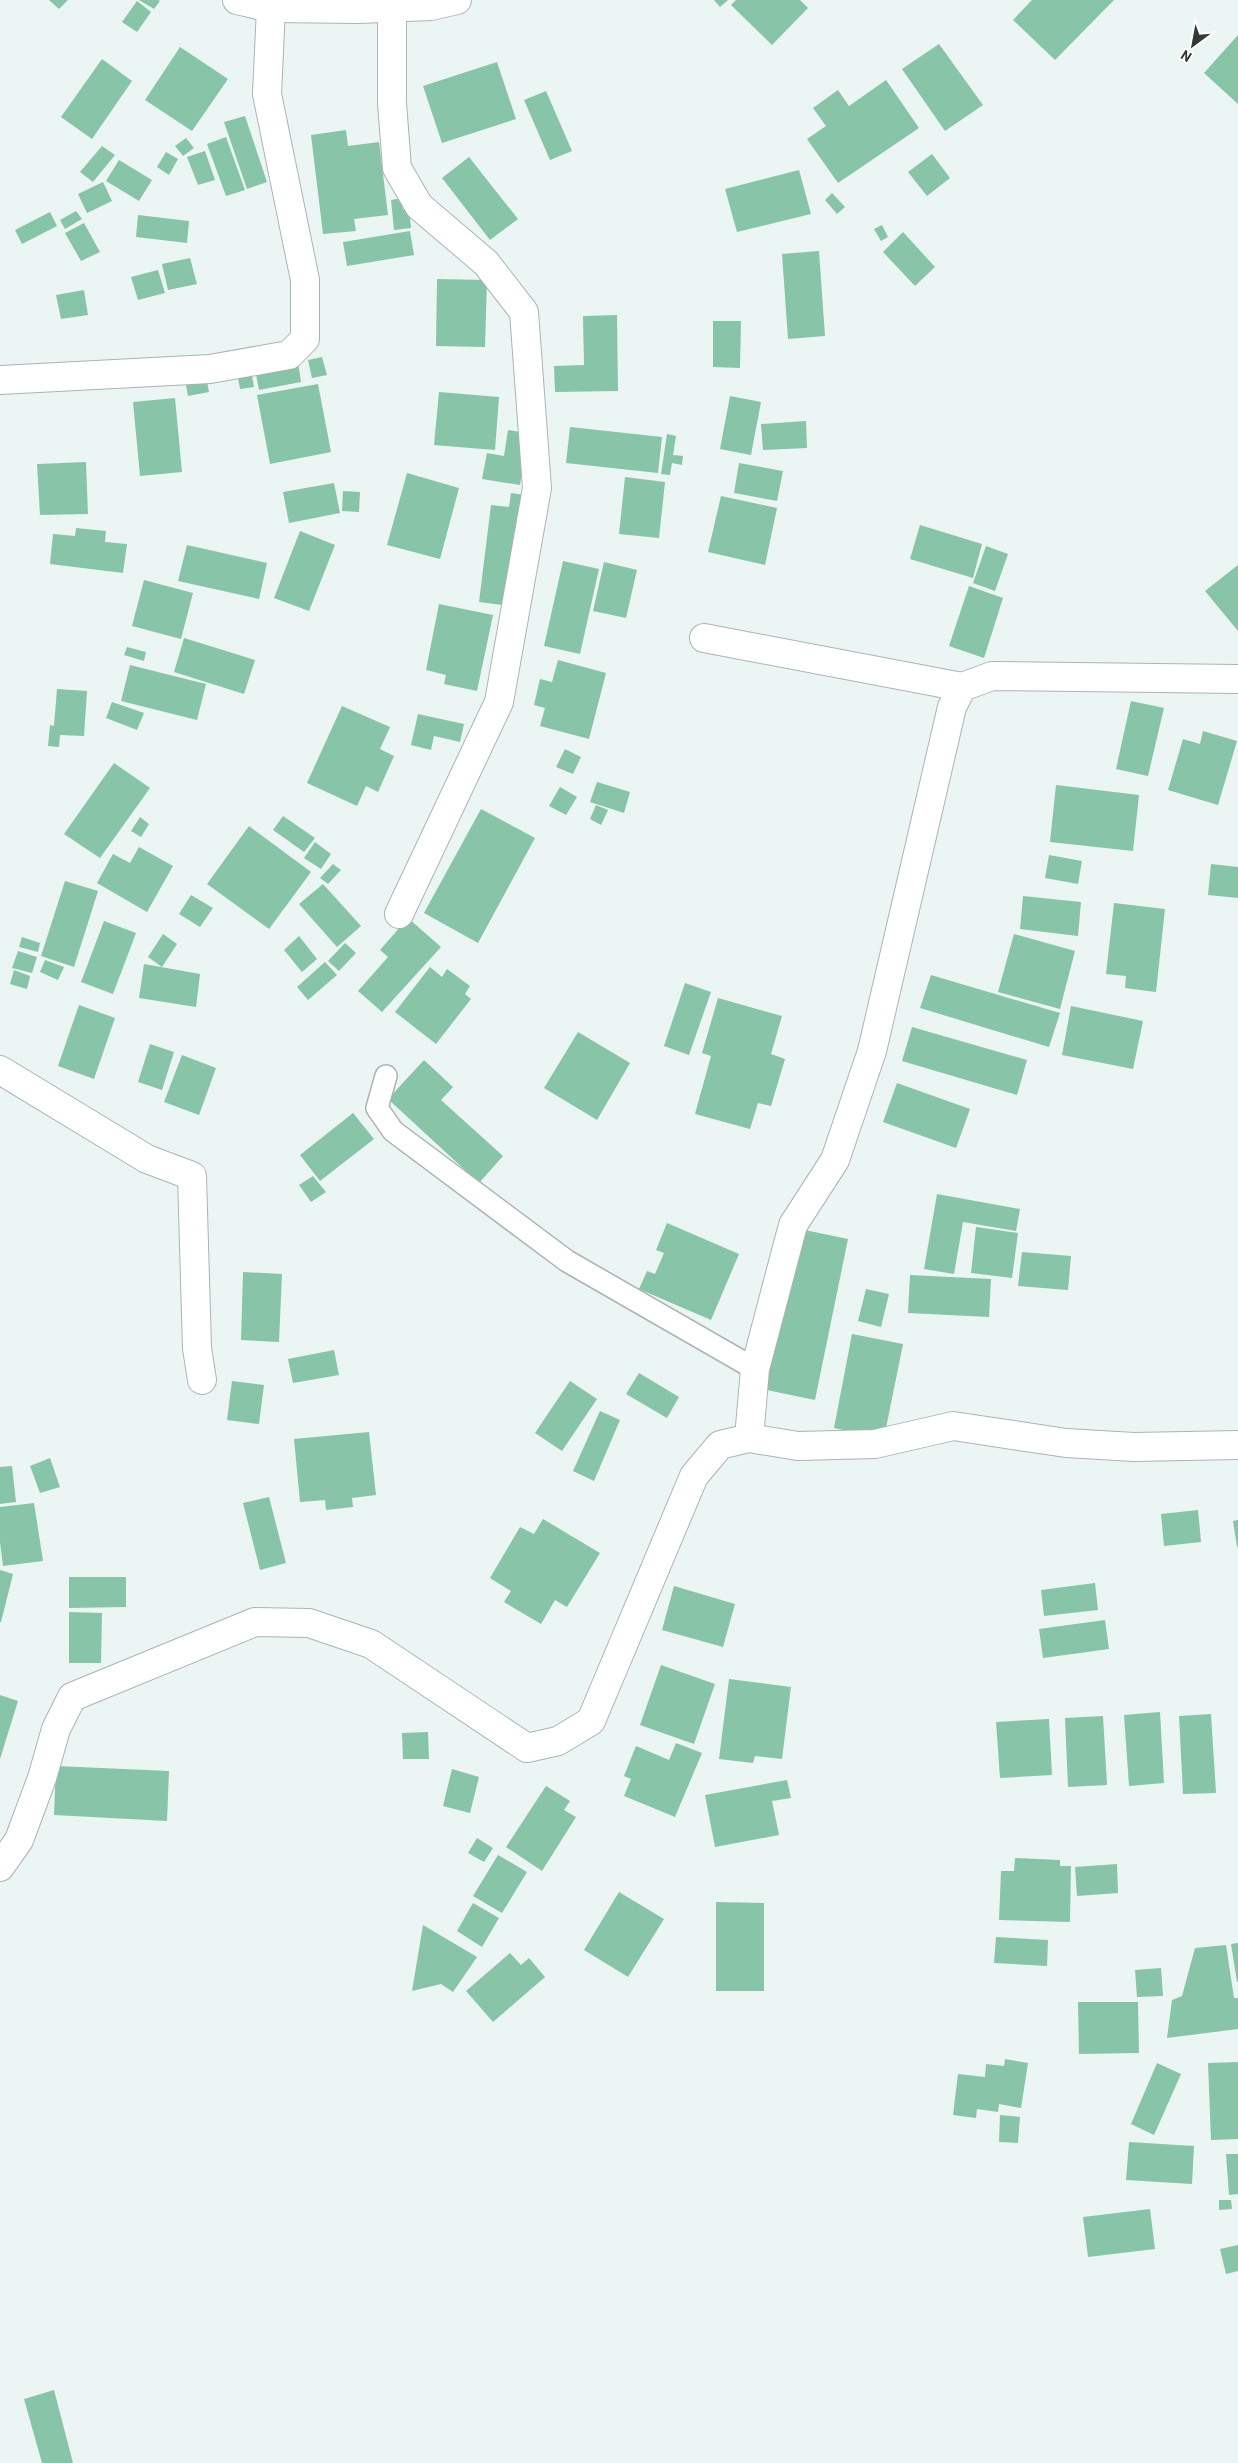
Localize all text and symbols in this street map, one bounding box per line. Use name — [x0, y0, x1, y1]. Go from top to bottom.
north arrow — [1168, 20, 1218, 70]
text: N — [1177, 47, 1194, 66]

